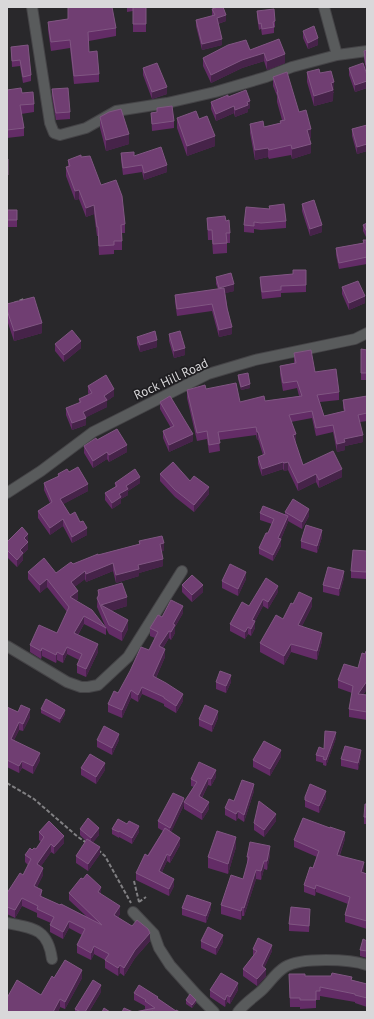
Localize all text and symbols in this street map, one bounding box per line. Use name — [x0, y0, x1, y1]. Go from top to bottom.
street label: Rock Hill Road — [131, 354, 211, 404]

